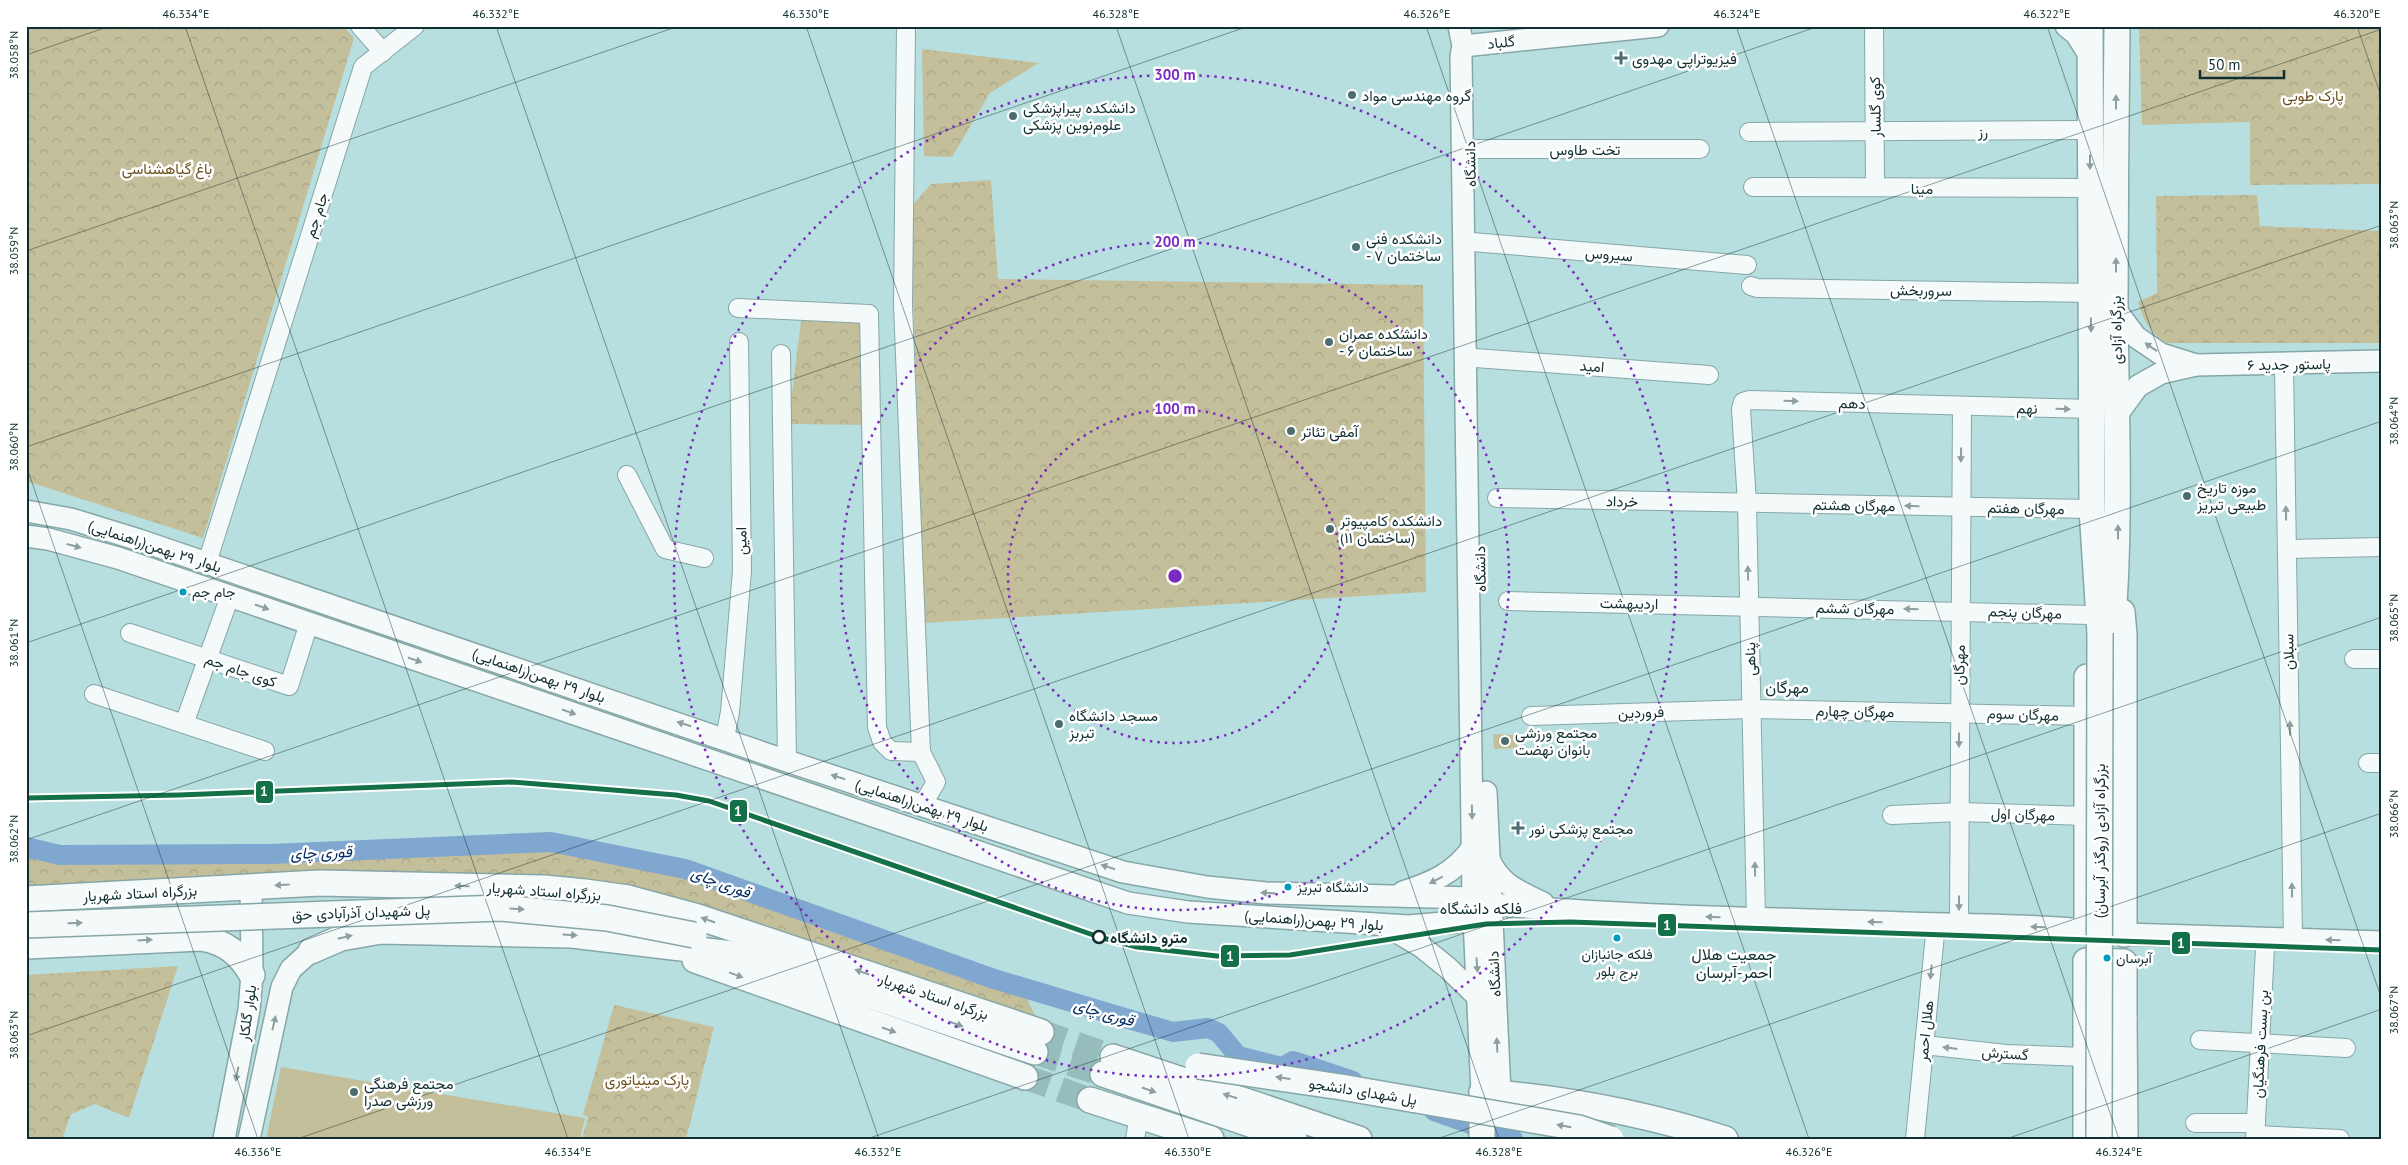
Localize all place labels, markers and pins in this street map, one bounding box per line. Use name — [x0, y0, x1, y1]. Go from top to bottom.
place label: فیزیوتراپی مهدوی — [1632, 49, 1737, 69]
marker: فیزیوتراپی مهدوی — [1614, 51, 1628, 65]
place label: گروه مهندسی مواد — [1362, 86, 1472, 106]
marker: گروه مهندسی مواد — [1346, 89, 1358, 101]
place label: دانشکده پیراپزشکی علوم‌نوین پزشکی — [1023, 98, 1136, 135]
marker: دانشکده پیراپزشکی علوم‌نوین پزشکی — [1007, 110, 1019, 122]
place label: دانشکده فنی - ساختمان ۷ — [1366, 229, 1442, 265]
marker: دانشکده فنی - ساختمان ۷ — [1350, 241, 1362, 253]
place label: دانشکده عمران - ساختمان ۶ — [1339, 324, 1428, 360]
marker: دانشکده عمران - ساختمان ۶ — [1323, 336, 1335, 348]
place label: آمفی تئاتر — [1300, 422, 1359, 442]
marker: آمفی تئاتر — [1285, 425, 1297, 437]
place label: موزه تاریخ طبیعی تبریز — [2196, 478, 2267, 515]
marker: موزه تاریخ طبیعی تبریز — [2181, 490, 2193, 502]
place label: دانشکده کامپیوتر (ساختمان ۱۱) — [1339, 511, 1442, 547]
marker: دانشکده کامپیوتر (ساختمان ۱۱) — [1324, 523, 1336, 535]
centre of rings — [1166, 567, 1184, 585]
place label: جام جم — [192, 583, 235, 601]
marker: جام جم — [178, 587, 188, 597]
place label: مسجد دانشگاه تبربز — [1068, 706, 1158, 742]
marker: مسجد دانشگاه تبربز — [1053, 718, 1065, 730]
place label: مجتمع ورزشی بانوان نهضت — [1515, 723, 1597, 759]
marker: مجتمع ورزشی بانوان نهضت — [1499, 735, 1511, 747]
place label: مجتمع پزشکی نور — [1528, 819, 1633, 840]
marker: مجتمع پزشکی نور — [1511, 821, 1525, 835]
place label: دانشگاه تبریز — [1296, 878, 1369, 896]
marker: دانشگاه تبریز — [1283, 882, 1293, 892]
place label: مترو دانشگاه — [1110, 928, 1188, 947]
marker: مترو دانشگاه — [1092, 930, 1106, 944]
marker: فلکه جانبازان برج بلور — [1612, 933, 1622, 943]
place label: فلکه جانبازان برج بلور — [1581, 945, 1653, 982]
place label: آبرسان — [2116, 949, 2154, 967]
marker: آبرسان — [2102, 953, 2112, 963]
place label: مجتمع فرهنگی ورزشی صدرا — [364, 1074, 454, 1111]
marker: مجتمع فرهنگی ورزشی صدرا — [348, 1086, 360, 1098]

